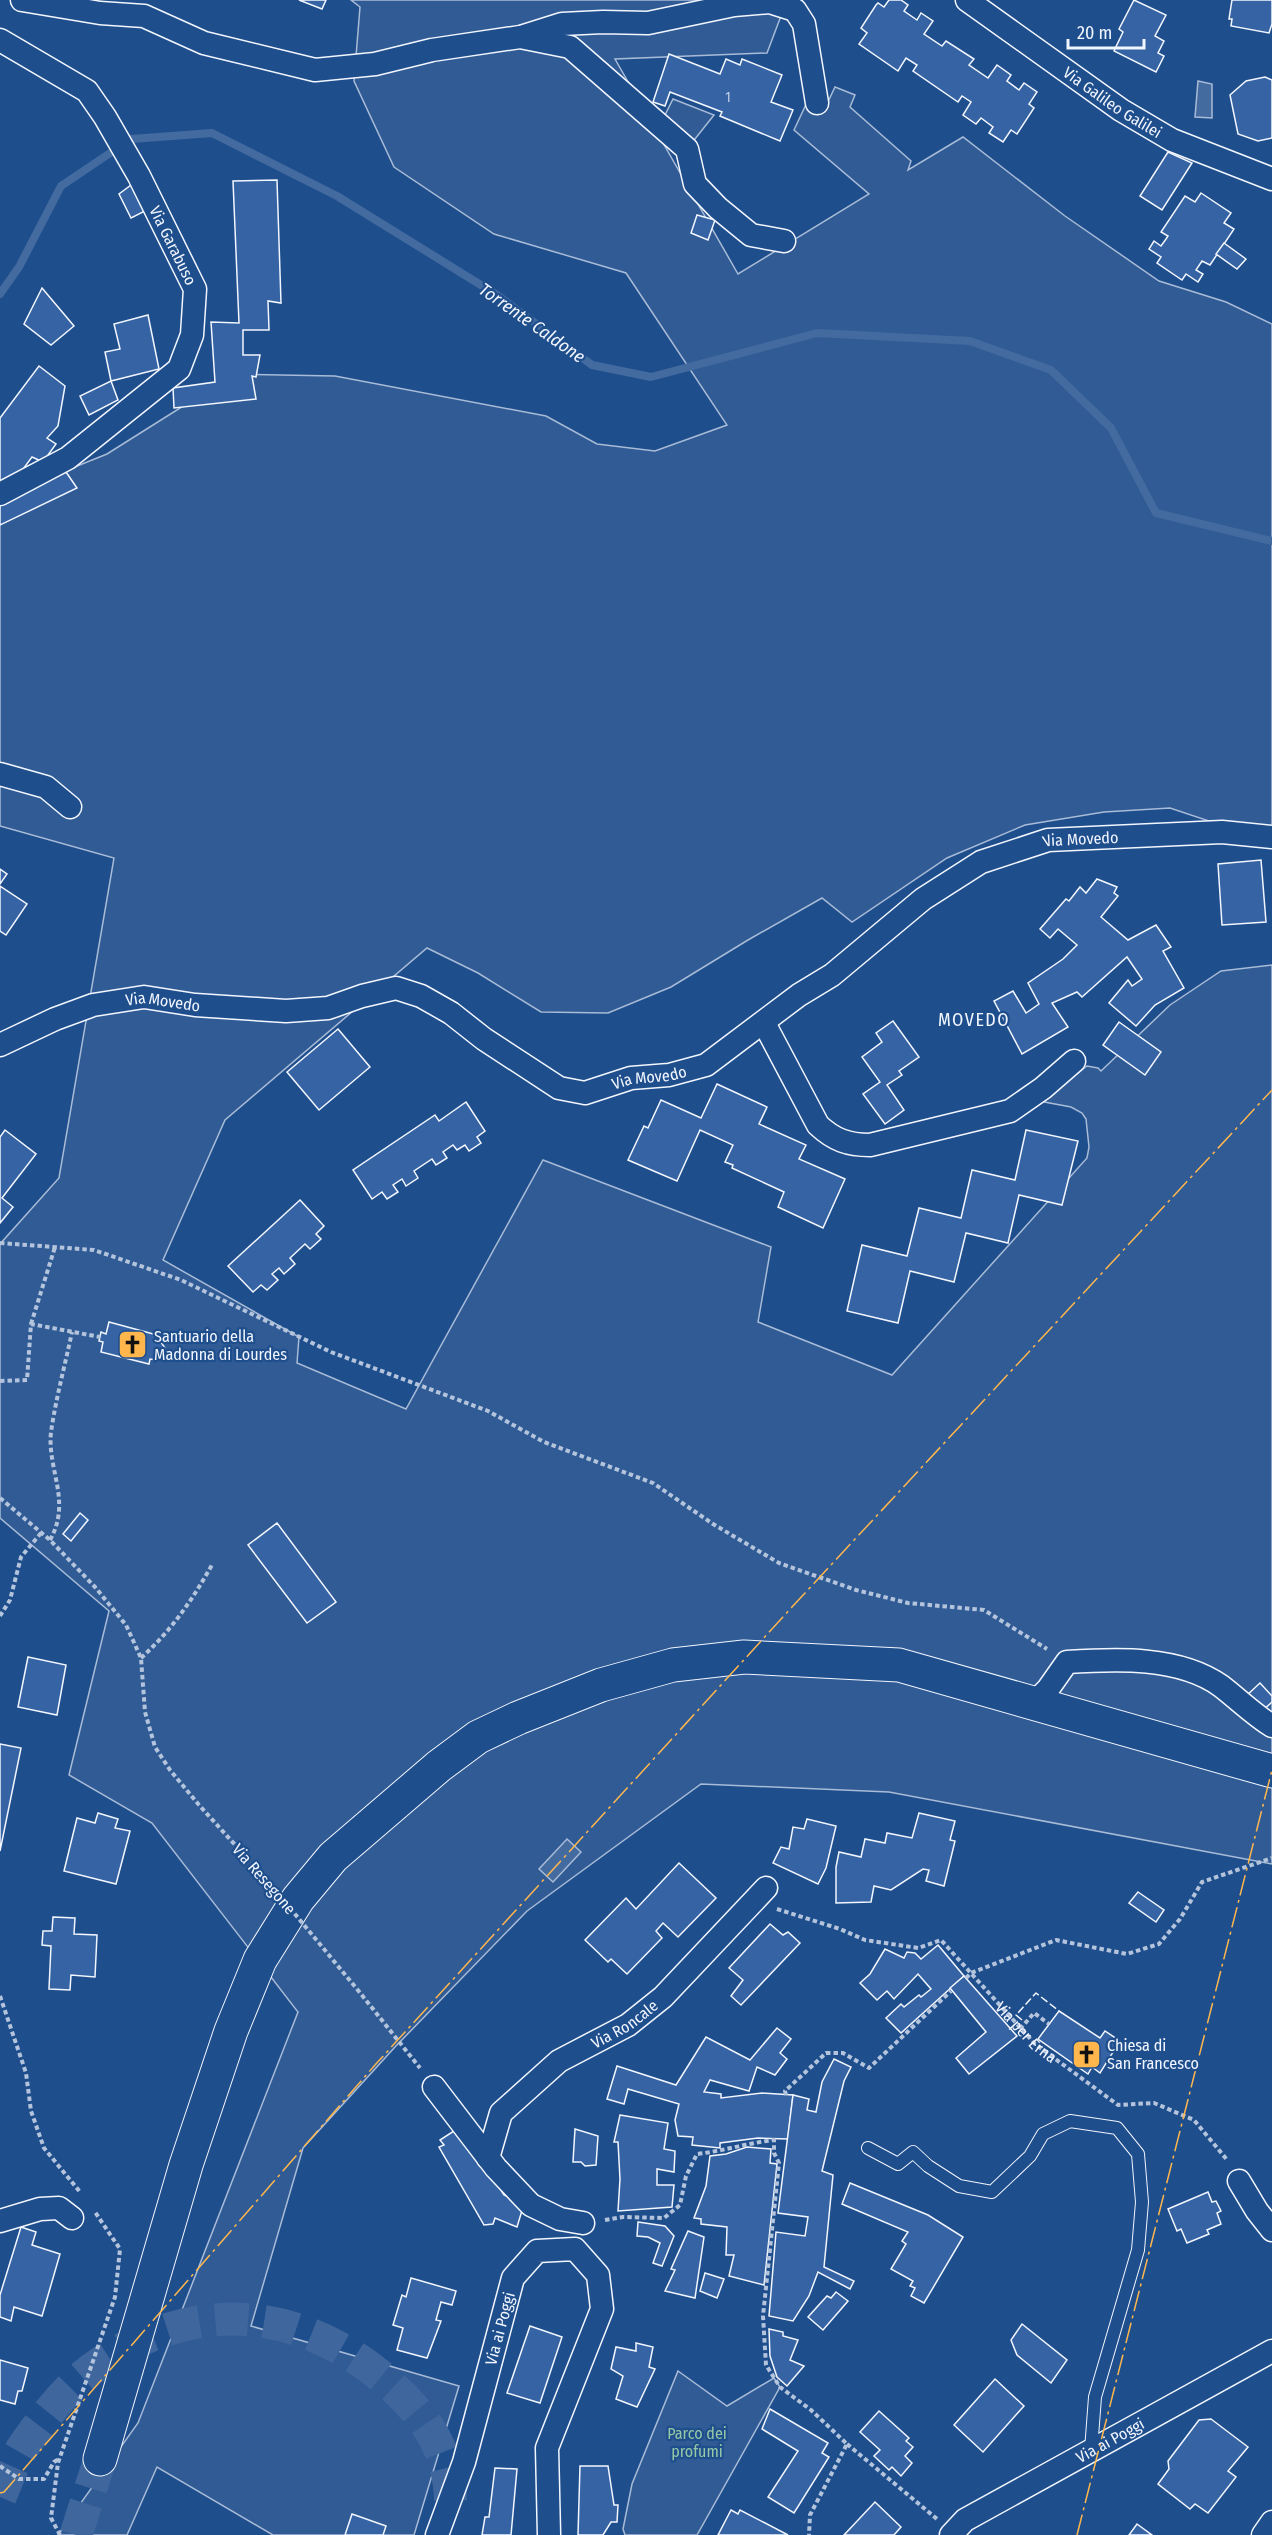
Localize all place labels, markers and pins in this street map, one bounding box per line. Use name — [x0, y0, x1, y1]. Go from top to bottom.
place label: Santuario della Madonna di Lourdes — [154, 1327, 287, 1364]
church icon: Santuario della Madonna di Lourdes — [117, 1329, 149, 1361]
place label: Chiesa di San Francesco — [1107, 2036, 1199, 2073]
church icon: Chiesa di San Francesco — [1070, 2038, 1102, 2070]

